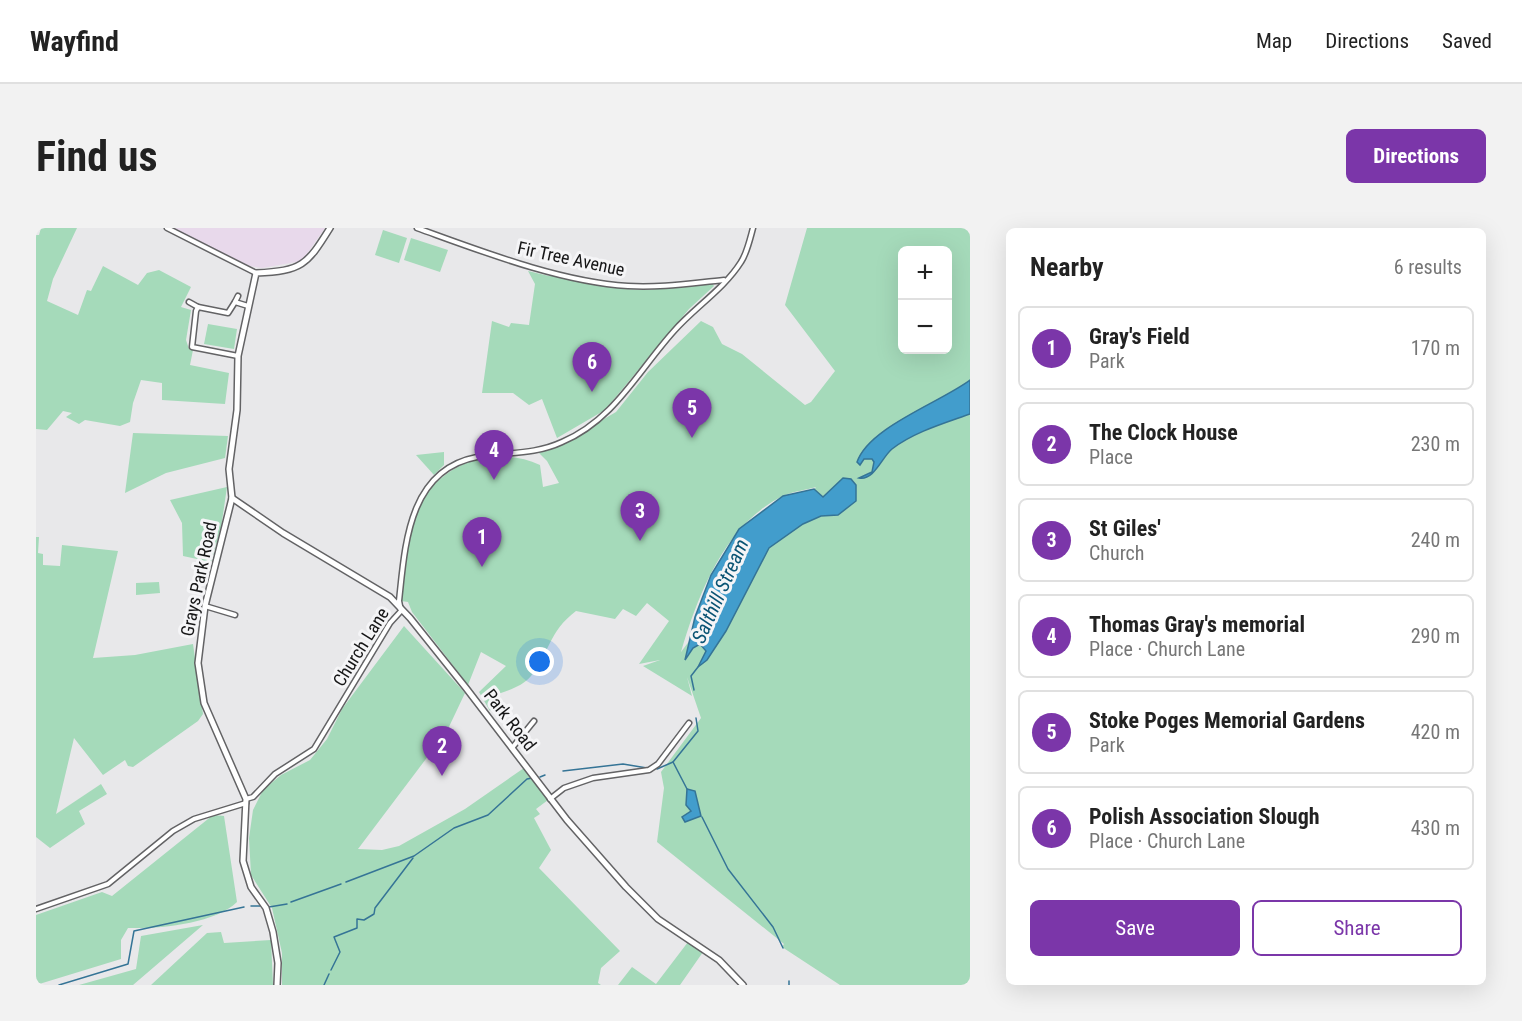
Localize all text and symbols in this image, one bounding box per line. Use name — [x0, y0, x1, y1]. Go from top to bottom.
text: Wayfind — [30, 25, 119, 58]
text: Map — [1256, 29, 1292, 53]
text: Directions — [1325, 29, 1409, 53]
text: Saved — [1442, 29, 1492, 53]
button: Directions — [1346, 129, 1486, 183]
text: Find us — [36, 132, 157, 181]
street label: Fir Tree Avenue — [516, 237, 627, 280]
map controls — [898, 246, 952, 354]
button: + — [898, 246, 952, 300]
text: Nearby — [1030, 252, 1104, 282]
text: 6 results — [1394, 255, 1462, 279]
button: − — [898, 300, 952, 354]
text: Gray's Field — [1089, 324, 1190, 349]
text: 1 — [1046, 336, 1057, 360]
text: 170 m — [1411, 336, 1460, 360]
pin: 6 — [572, 342, 612, 392]
text: Park — [1089, 349, 1125, 373]
pin: 5 — [672, 388, 712, 438]
text: The Clock House — [1089, 420, 1238, 445]
pin: 4 — [474, 430, 514, 480]
text: 2 — [1046, 432, 1057, 456]
text: 230 m — [1411, 432, 1460, 456]
text: Place — [1089, 445, 1133, 469]
pin: 3 — [620, 492, 660, 541]
text: St Giles' — [1089, 516, 1161, 541]
pin: 1 — [462, 518, 502, 567]
street label: Grays Park Road — [176, 520, 221, 638]
text: 3 — [1046, 528, 1057, 552]
text: 240 m — [1411, 528, 1460, 552]
water label: Salthill Stream — [686, 535, 754, 647]
text: Church — [1089, 541, 1144, 565]
street label: Church Lane — [328, 604, 393, 690]
text: Thomas Gray's memorial — [1089, 612, 1305, 637]
text: 4 — [1046, 624, 1057, 648]
text: 290 m — [1411, 624, 1460, 648]
text: Place · Church Lane — [1089, 637, 1245, 661]
your location — [525, 647, 554, 676]
street label: Park Road — [480, 685, 541, 755]
text: Stoke Poges Memorial Gardens — [1089, 708, 1365, 733]
text: 5 — [1046, 720, 1057, 744]
text: 420 m — [1411, 720, 1460, 744]
pin: 2 — [422, 726, 462, 776]
text: Park — [1089, 733, 1125, 757]
text: Polish Association Slough — [1089, 804, 1320, 829]
text: 6 — [1046, 816, 1057, 840]
text: 430 m — [1411, 816, 1460, 840]
text: Place · Church Lane — [1089, 829, 1245, 853]
button: Save — [1030, 900, 1240, 956]
button: Share — [1252, 900, 1462, 956]

